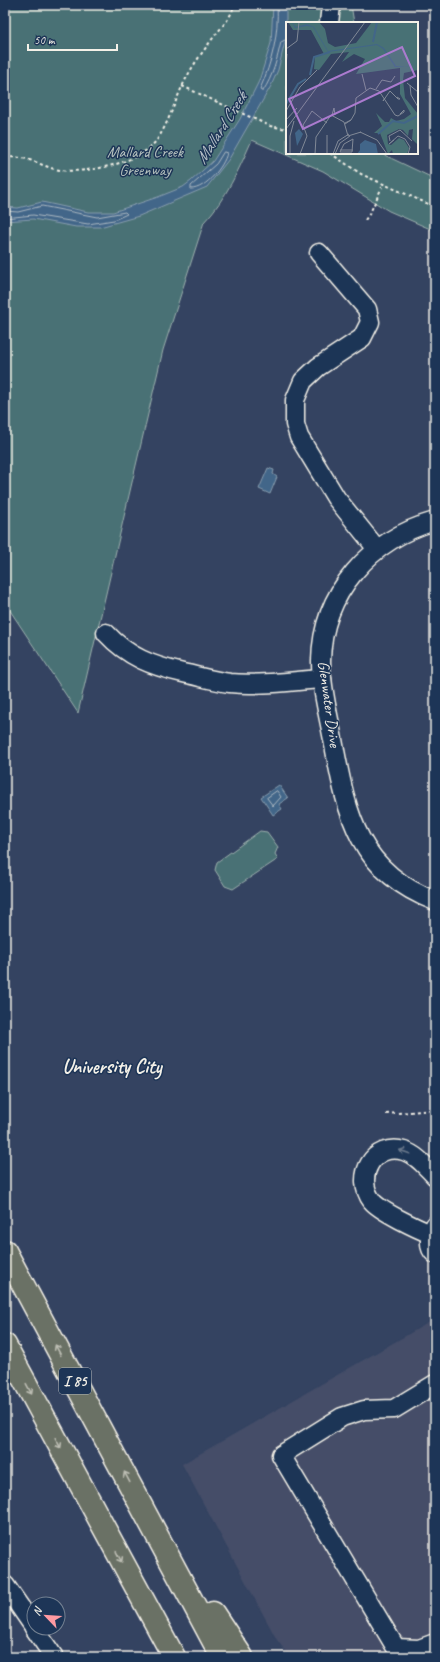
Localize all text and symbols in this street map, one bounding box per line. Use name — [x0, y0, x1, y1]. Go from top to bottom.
inset map — [286, 22, 418, 154]
scale bar — [28, 26, 117, 52]
text: 50 m — [34, 32, 56, 48]
water label: Mallard Creek — [191, 85, 253, 168]
park label: Mallard Creek Greenway — [107, 142, 184, 180]
street label: Glenwater Drive — [313, 660, 345, 750]
district label: University City — [62, 1054, 164, 1080]
one-way arrow — [398, 1148, 411, 1155]
one-way arrow — [54, 1344, 62, 1356]
road number: I 85 — [59, 1368, 91, 1394]
one-way arrow — [25, 1383, 33, 1395]
one-way arrow — [54, 1436, 62, 1448]
one-way arrow — [122, 1471, 130, 1483]
one-way arrow — [116, 1551, 124, 1563]
north arrow — [26, 1596, 66, 1636]
text: N — [29, 1604, 46, 1618]

